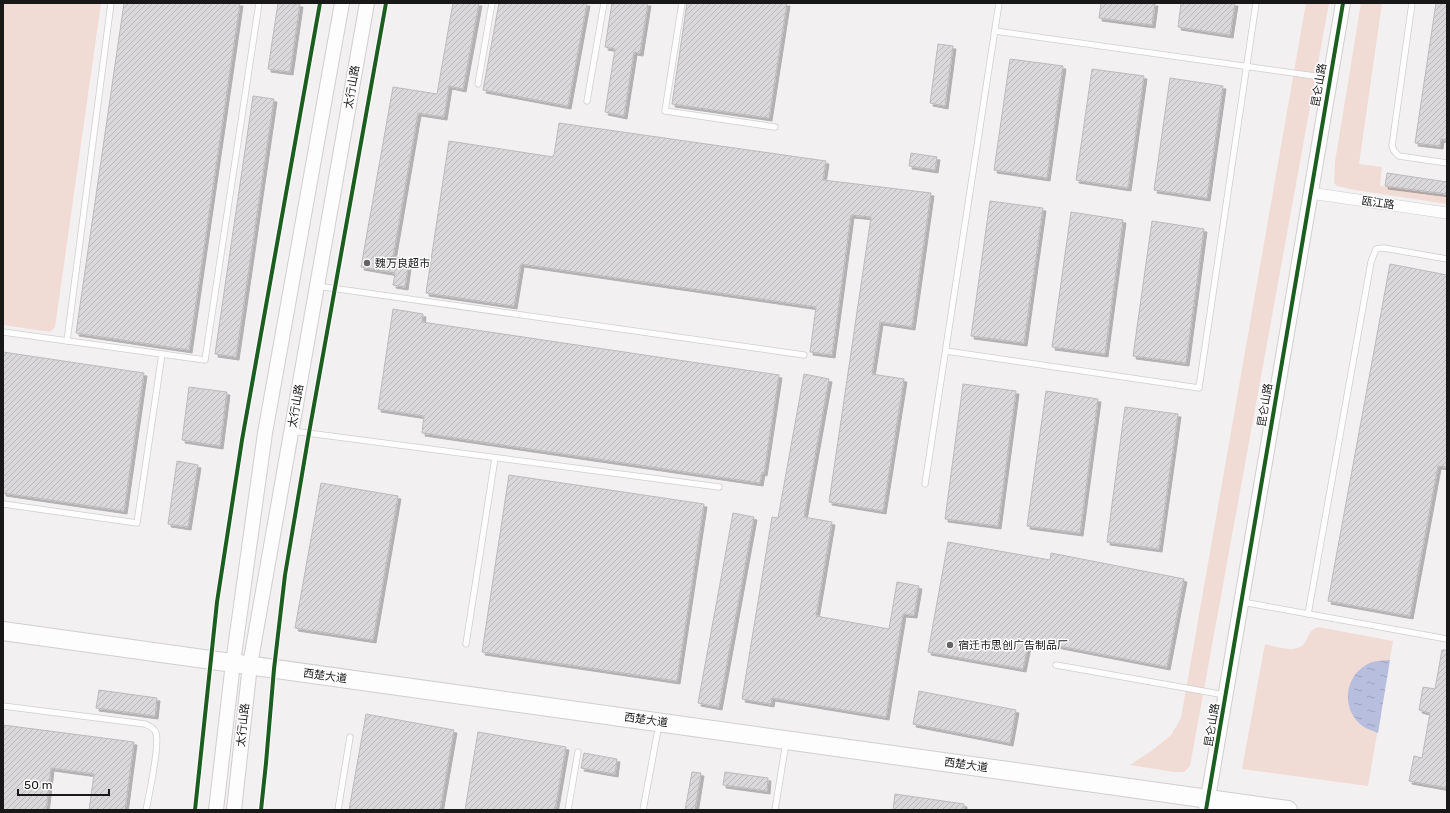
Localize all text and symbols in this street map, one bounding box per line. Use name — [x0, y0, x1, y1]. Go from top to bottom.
street label: 昆仑山路 — [1309, 62, 1329, 108]
street label: 太行山路 — [342, 64, 362, 110]
street label: 瓯江路 — [1361, 194, 1395, 212]
place label: 魏万良超市 — [375, 257, 430, 270]
marker: 魏万良超市 — [362, 258, 372, 268]
street label: 昆仑山路 — [1255, 382, 1275, 428]
street label: 太行山路 — [286, 383, 306, 429]
place label: 宿迁市思创广告制品厂 — [958, 639, 1068, 652]
marker: 宿迁市思创广告制品厂 — [945, 640, 955, 650]
street label: 西楚大道 — [302, 667, 348, 685]
street label: 太行山路 — [234, 702, 252, 748]
street label: 昆仑山路 — [1202, 702, 1222, 748]
street label: 西楚大道 — [623, 711, 669, 729]
street label: 西楚大道 — [943, 756, 989, 774]
scale bar — [18, 771, 109, 797]
text: 50 m — [24, 778, 52, 792]

